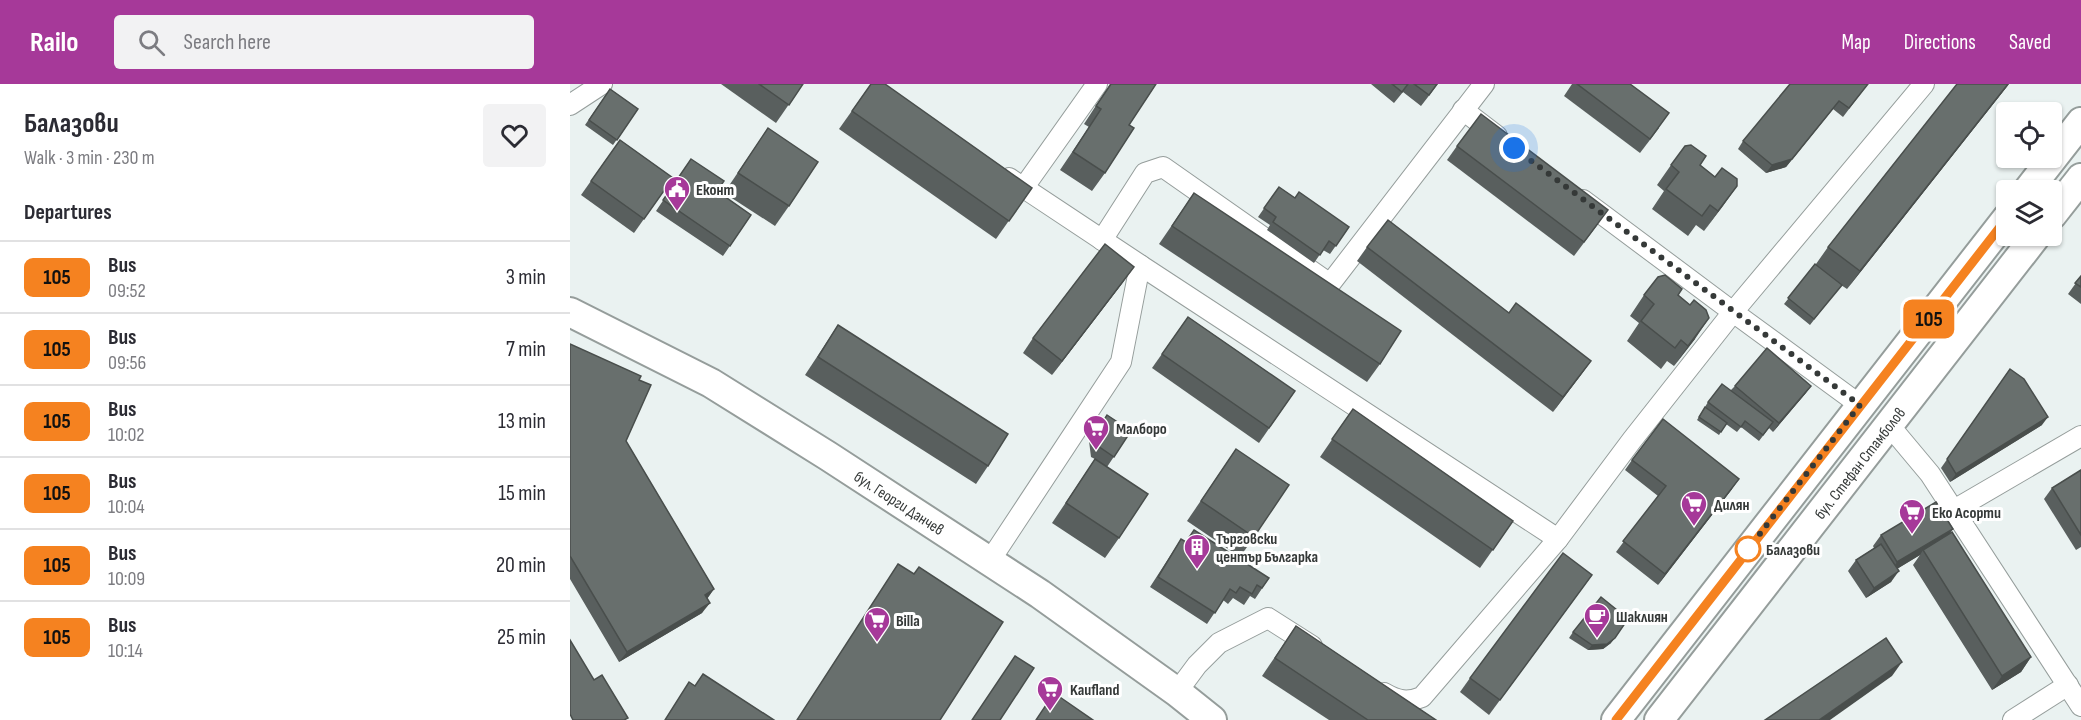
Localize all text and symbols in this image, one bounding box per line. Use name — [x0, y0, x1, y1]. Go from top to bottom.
search box — [114, 15, 534, 69]
text: Railo — [30, 26, 78, 59]
icon: search — [135, 26, 168, 59]
text: Search here — [183, 29, 271, 56]
text: Map — [1841, 30, 1871, 55]
text: Directions — [1904, 30, 1976, 55]
text: Saved — [2009, 30, 2051, 55]
map controls — [1996, 102, 2062, 246]
button: locate — [1996, 102, 2062, 168]
button: heart — [483, 104, 546, 167]
text: Балазови — [24, 107, 119, 140]
your location — [1499, 133, 1529, 163]
text: Walk · 3 min · 230 m — [24, 146, 155, 170]
public building icon: Еконт — [662, 174, 692, 212]
button: layers — [1996, 180, 2062, 246]
place label: Еконт — [696, 181, 734, 200]
text: Departures — [24, 199, 112, 226]
text: Bus — [108, 252, 137, 279]
text: 3 min — [506, 264, 546, 291]
text: 105 — [43, 265, 71, 290]
text: 09:52 — [108, 279, 146, 303]
line badge: 105 — [1894, 300, 1964, 338]
text: 105 — [1915, 307, 1943, 332]
text: Bus — [108, 324, 137, 351]
text: 7 min — [506, 336, 546, 363]
text: 105 — [43, 337, 71, 362]
text: 09:56 — [108, 351, 146, 375]
text: Bus — [108, 396, 137, 423]
street label: бул. Стефан Стамболов — [1811, 404, 1910, 523]
text: 13 min — [498, 408, 546, 435]
text: 105 — [43, 409, 71, 434]
supermarket icon: Малборо — [1081, 413, 1111, 451]
place label: Малборо — [1116, 420, 1167, 439]
text: 10:02 — [108, 423, 145, 447]
text: Bus — [108, 468, 137, 495]
street label: бул. Георги Данчев — [850, 468, 947, 540]
text: 15 min — [498, 480, 546, 507]
text: 105 — [43, 481, 71, 506]
supermarket icon: Дилян — [1679, 489, 1709, 527]
text: 10:04 — [108, 495, 145, 519]
place label: Дилян — [1714, 496, 1749, 515]
supermarket icon: Еко Асорти — [1897, 497, 1927, 535]
place label: Еко Асорти — [1932, 504, 2001, 523]
place label: Търговски център Българка — [1216, 530, 1318, 567]
building icon: Търговски център Българка — [1182, 532, 1212, 570]
marker: Балазови — [1735, 536, 1761, 562]
text: Bus — [108, 540, 137, 567]
place label: Балазови — [1766, 541, 1820, 560]
text: 20 min — [496, 552, 546, 579]
text: 105 — [43, 553, 71, 578]
text: 10:09 — [108, 567, 145, 591]
cafe icon: Шаклиян — [1582, 601, 1612, 639]
supermarket icon: Billa — [862, 605, 892, 643]
place label: Шаклиян — [1616, 608, 1668, 627]
text: Bus — [108, 612, 137, 639]
place label: Billa — [896, 612, 920, 631]
text: 25 min — [497, 624, 546, 651]
text: 105 — [43, 625, 71, 650]
text: 10:14 — [108, 639, 143, 663]
supermarket icon: Kaufland — [1035, 674, 1065, 712]
place label: Kaufland — [1070, 681, 1119, 700]

